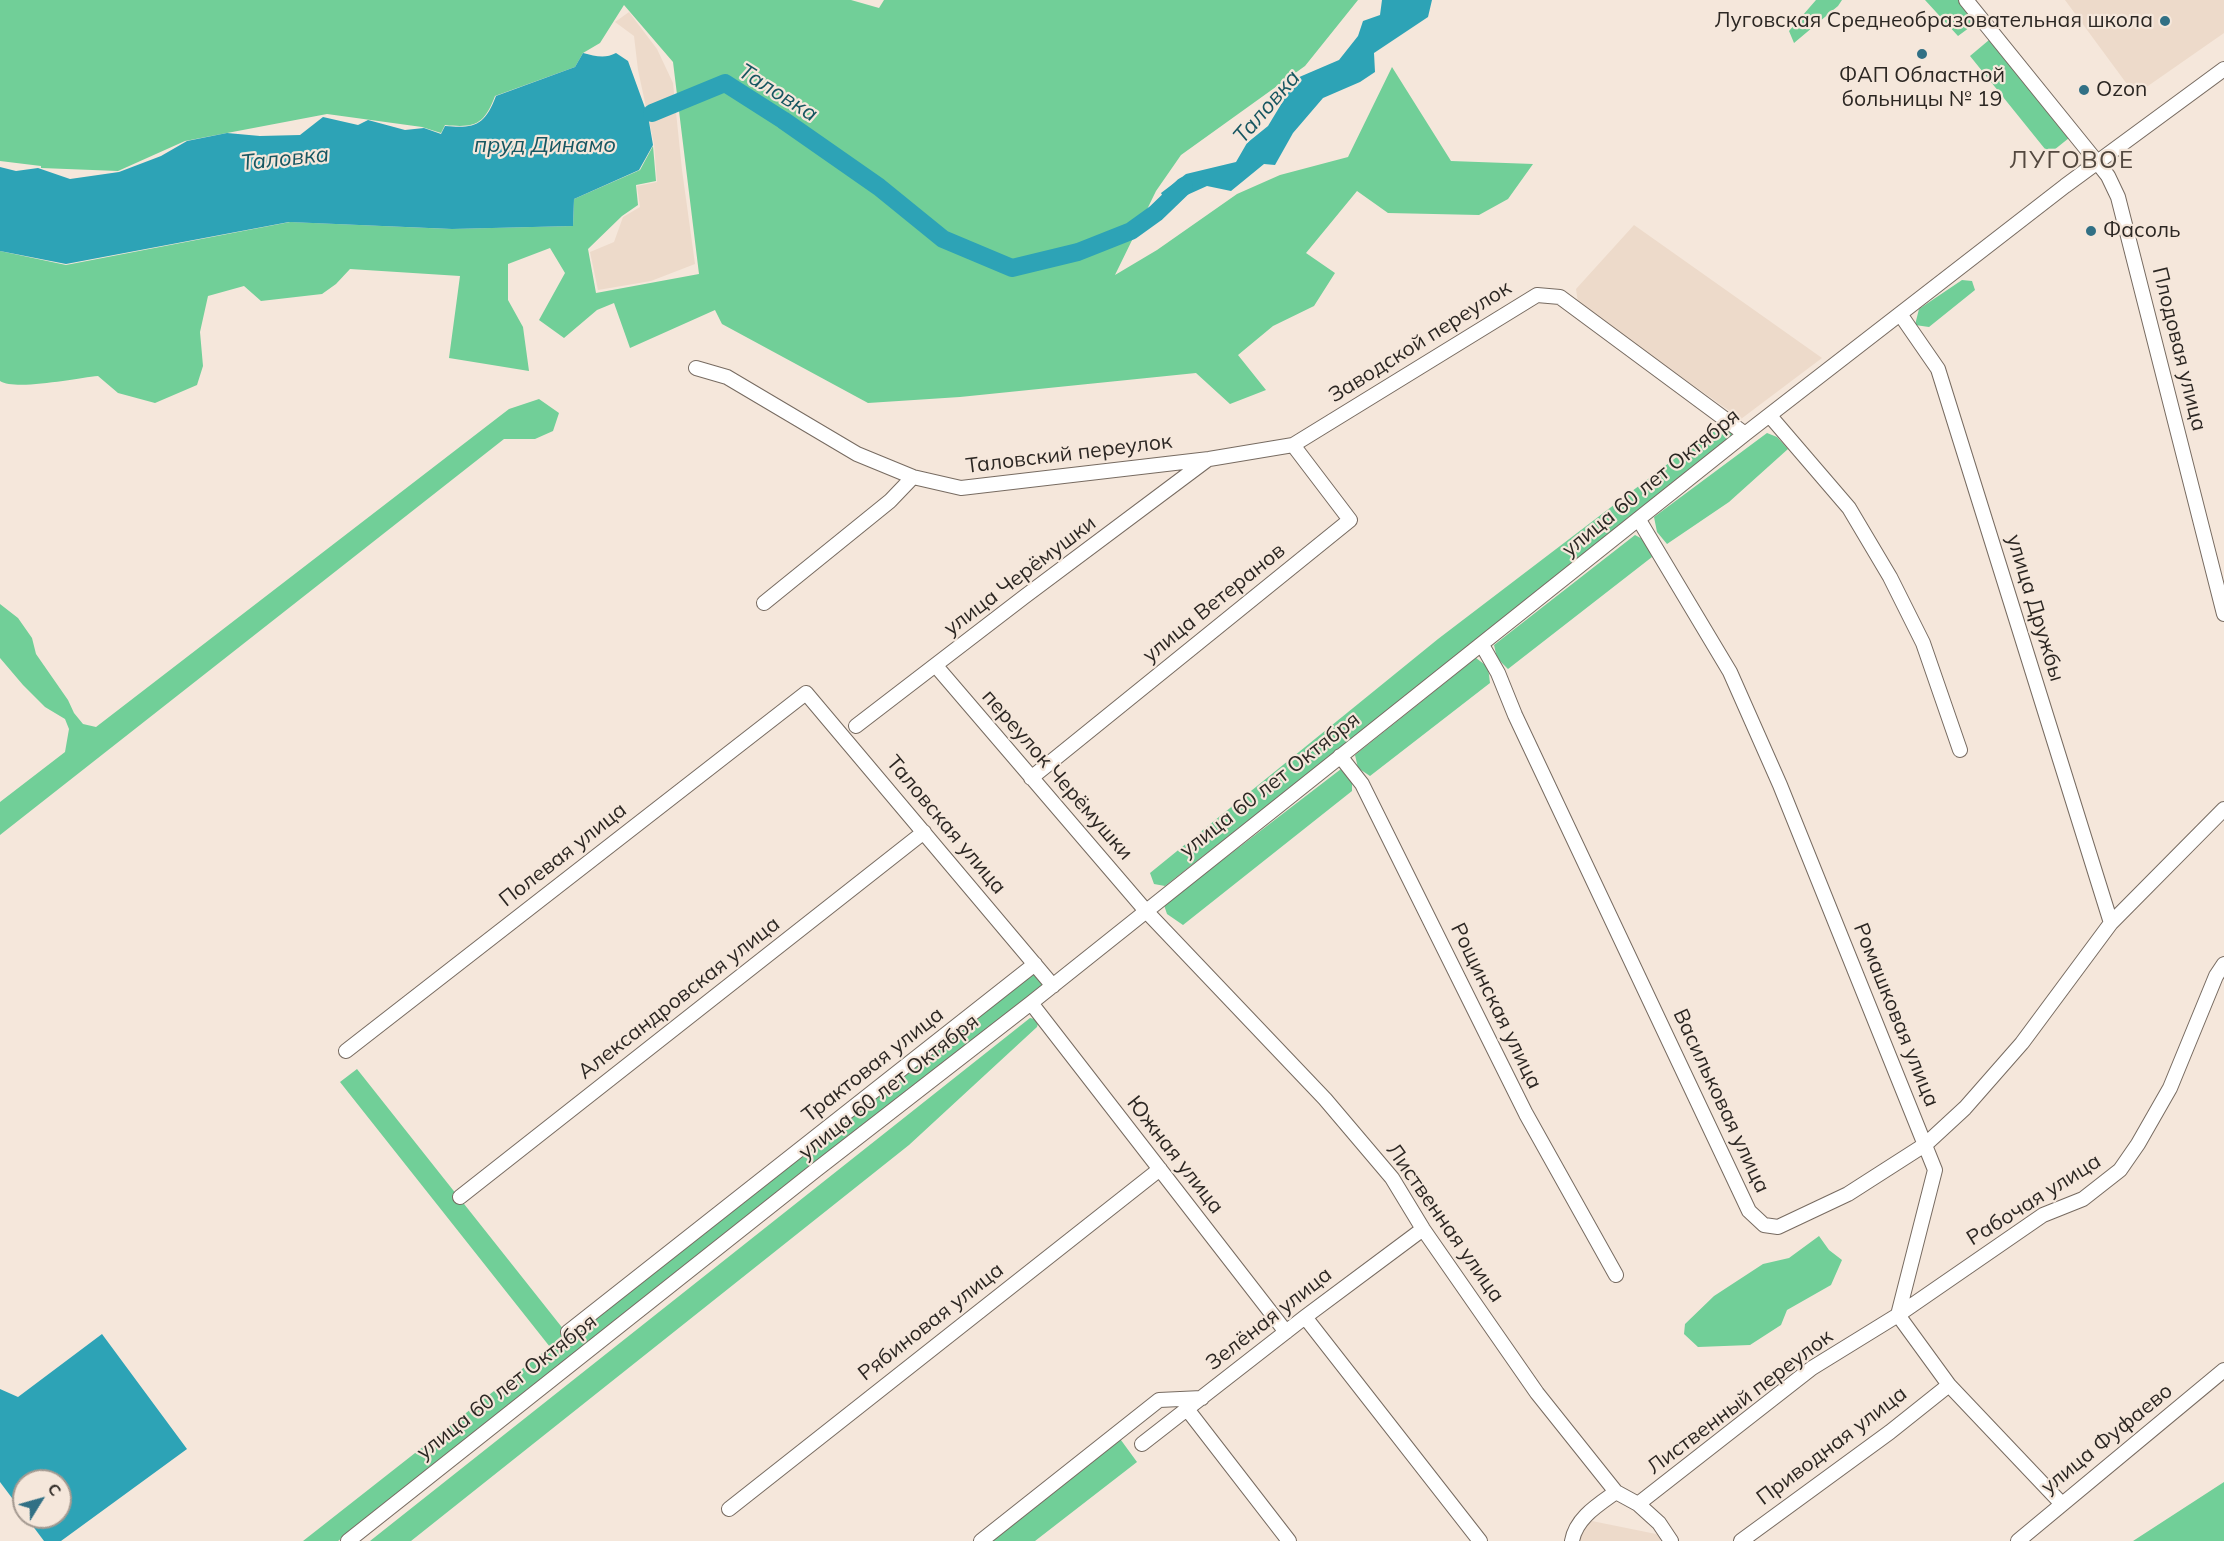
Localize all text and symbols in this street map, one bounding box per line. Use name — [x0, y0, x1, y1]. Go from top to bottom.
place label: Луговская Среднеобразовательная школа — [1714, 8, 2153, 34]
marker: Луговская Среднеобразовательная школа — [2158, 14, 2172, 28]
marker: ФАП Областной больницы № 19 — [1915, 47, 1929, 61]
water label: Таловка — [734, 58, 822, 128]
place label: ФАП Областной больницы № 19 — [1839, 63, 2005, 113]
water label: Таловка — [1228, 65, 1306, 149]
place label: Ozon — [2096, 77, 2147, 103]
marker: Ozon — [2077, 83, 2091, 97]
water label: пруд Динамо — [474, 132, 616, 158]
water label: Таловка — [240, 141, 330, 177]
district label: ЛУГОВОЕ — [2009, 147, 2135, 175]
place label: Фасоль — [2103, 218, 2180, 244]
marker: Фасоль — [2084, 224, 2098, 238]
street label: Плодовая улица — [2146, 264, 2212, 434]
street label: Заводской переулок — [1324, 276, 1516, 408]
street label: улица 60 лет Октября — [1557, 404, 1745, 562]
street label: Таловский переулок — [964, 429, 1174, 479]
street label: улица Черёмушки — [939, 511, 1101, 641]
street label: улица Дружбы — [2001, 531, 2069, 685]
street label: улица Ветеранов — [1138, 538, 1290, 668]
street label: переулок Черёмушки — [976, 685, 1138, 865]
street label: улица 60 лет Октября — [1175, 707, 1365, 863]
street label: Таловская улица — [881, 751, 1011, 899]
street label: Полевая улица — [494, 797, 632, 913]
street label: Александровская улица — [573, 911, 785, 1085]
street label: Рощинская улица — [1445, 919, 1547, 1093]
street label: Ромашковая улица — [1848, 919, 1944, 1111]
street label: Трактовая улица — [797, 1002, 949, 1128]
street label: Васильковая улица — [1667, 1005, 1775, 1197]
street label: улица 60 лет Октября — [794, 1009, 984, 1165]
street label: Южная улица — [1121, 1091, 1229, 1219]
street label: Лиственная улица — [1381, 1139, 1509, 1307]
street label: Рабочая улица — [1962, 1149, 2106, 1251]
street label: Рябиновая улица — [853, 1257, 1009, 1387]
street label: Зелёная улица — [1201, 1262, 1337, 1376]
street label: улица 60 лет Октября — [412, 1309, 602, 1465]
street label: Лиственный переулок — [1642, 1324, 1838, 1480]
street label: улица Фуфаево — [2036, 1378, 2178, 1500]
street label: Приводная улица — [1752, 1381, 1912, 1511]
north arrow — [12, 1469, 72, 1529]
text: С — [43, 1479, 66, 1500]

